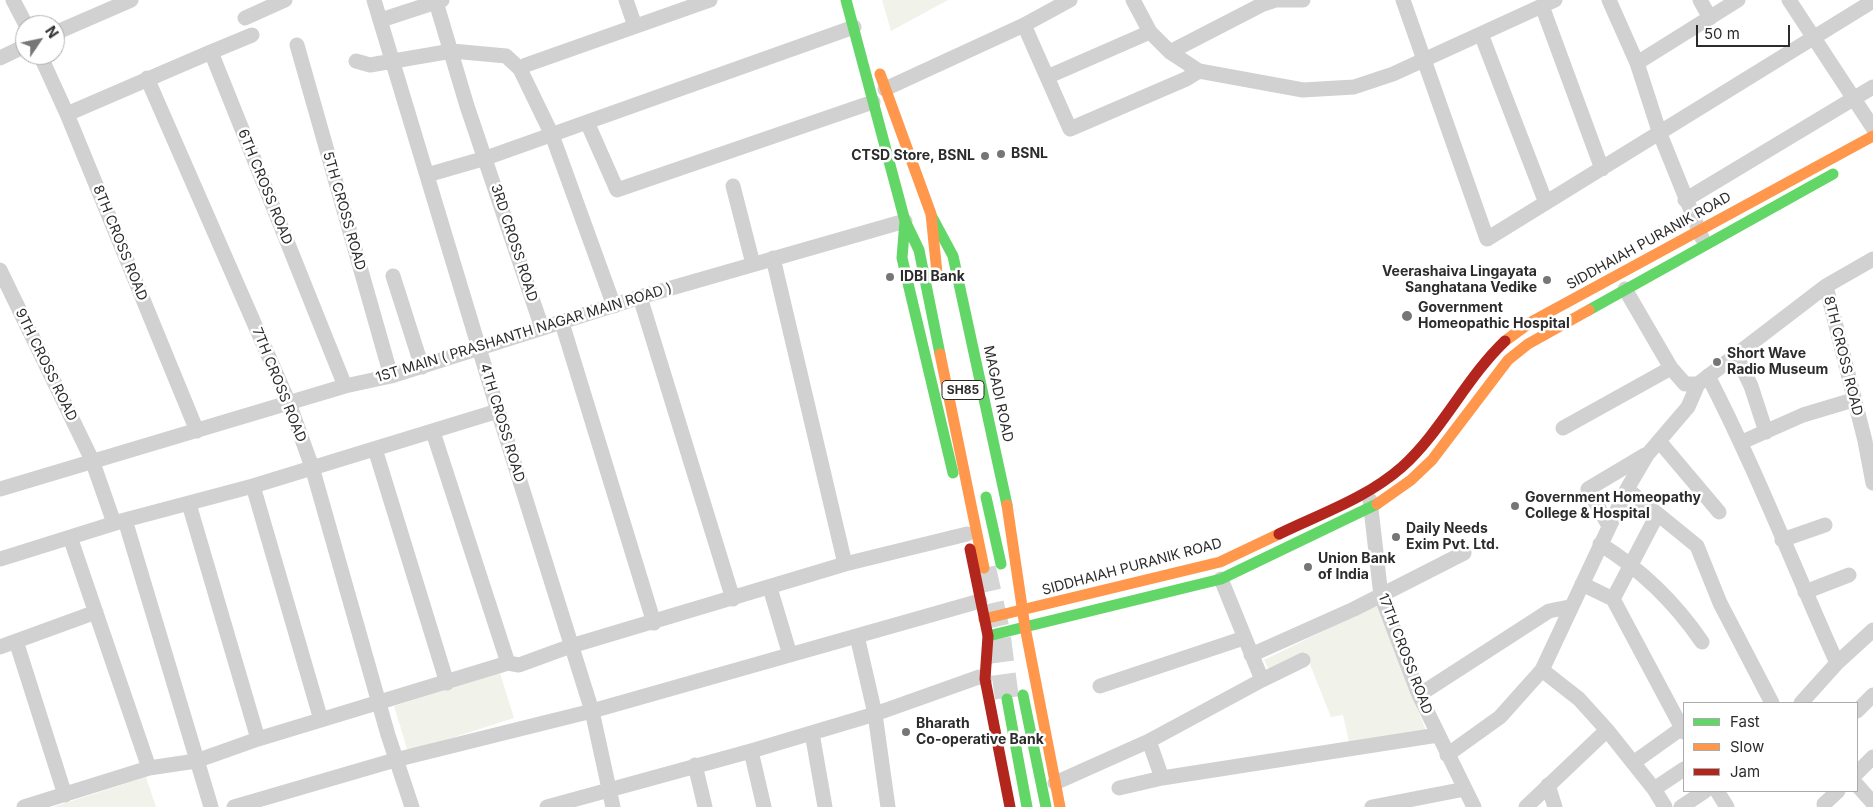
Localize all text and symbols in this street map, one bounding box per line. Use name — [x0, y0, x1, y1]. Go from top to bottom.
north arrow — [15, 15, 65, 65]
scale bar — [1698, 15, 1792, 47]
text: N — [42, 23, 62, 41]
text: 50 m — [1704, 24, 1740, 43]
street label: 6TH CROSS ROAD — [234, 127, 296, 247]
place label: BSNL — [1011, 146, 1048, 162]
place label: CTSD Store, BSNL — [851, 148, 975, 164]
marker: BSNL — [995, 148, 1007, 160]
street label: 5TH CROSS ROAD — [319, 150, 369, 272]
marker: CTSD Store, BSNL — [979, 150, 991, 162]
street label: 3RD CROSS ROAD — [487, 182, 541, 304]
street label: 8TH CROSS ROAD — [89, 183, 151, 303]
street label: SIDDHAIAH PURANIK ROAD — [1564, 189, 1734, 293]
place label: Veerashaiva Lingayata Sanghatana Vedike — [1382, 264, 1537, 296]
place label: IDBI Bank — [900, 269, 965, 285]
marker: IDBI Bank — [884, 271, 896, 283]
marker: Veerashaiva Lingayata Sanghatana Vedike — [1541, 274, 1553, 286]
street label: 1ST MAIN ( PRASHANTH NAGAR MAIN ROAD ) — [374, 280, 674, 386]
street label: 8TH CROSS ROAD — [1820, 294, 1866, 418]
place label: Government Homeopathic Hospital — [1418, 300, 1570, 332]
street label: 9TH CROSS ROAD — [12, 306, 80, 424]
marker: Government Homeopathic Hospital — [1400, 309, 1414, 323]
street label: 7TH CROSS ROAD — [248, 325, 310, 445]
street label: MAGADI ROAD — [980, 344, 1016, 444]
place label: Short Wave Radio Museum — [1727, 346, 1828, 378]
marker: Short Wave Radio Museum — [1711, 356, 1723, 368]
street label: 4TH CROSS ROAD — [476, 362, 528, 484]
road number: SH85 — [942, 380, 984, 400]
place label: Government Homeopathy College & Hospital — [1525, 490, 1701, 522]
marker: Government Homeopathy College & Hospital — [1509, 500, 1521, 512]
place label: Daily Needs Exim Pvt. Ltd. — [1406, 521, 1499, 554]
marker: Daily Needs Exim Pvt. Ltd. — [1390, 531, 1402, 543]
street label: SIDDHAIAH PURANIK ROAD — [1040, 535, 1224, 599]
place label: Union Bank of India — [1318, 551, 1396, 584]
marker: Union Bank of India — [1302, 561, 1314, 573]
street label: 17TH CROSS ROAD — [1374, 591, 1436, 717]
legend — [1683, 702, 1858, 792]
text: Fast — [1730, 712, 1760, 731]
place label: Bharath Co-operative Bank — [916, 716, 1044, 749]
marker: Bharath Co-operative Bank — [900, 726, 912, 738]
text: Slow — [1730, 737, 1764, 756]
text: Jam — [1730, 762, 1760, 781]

